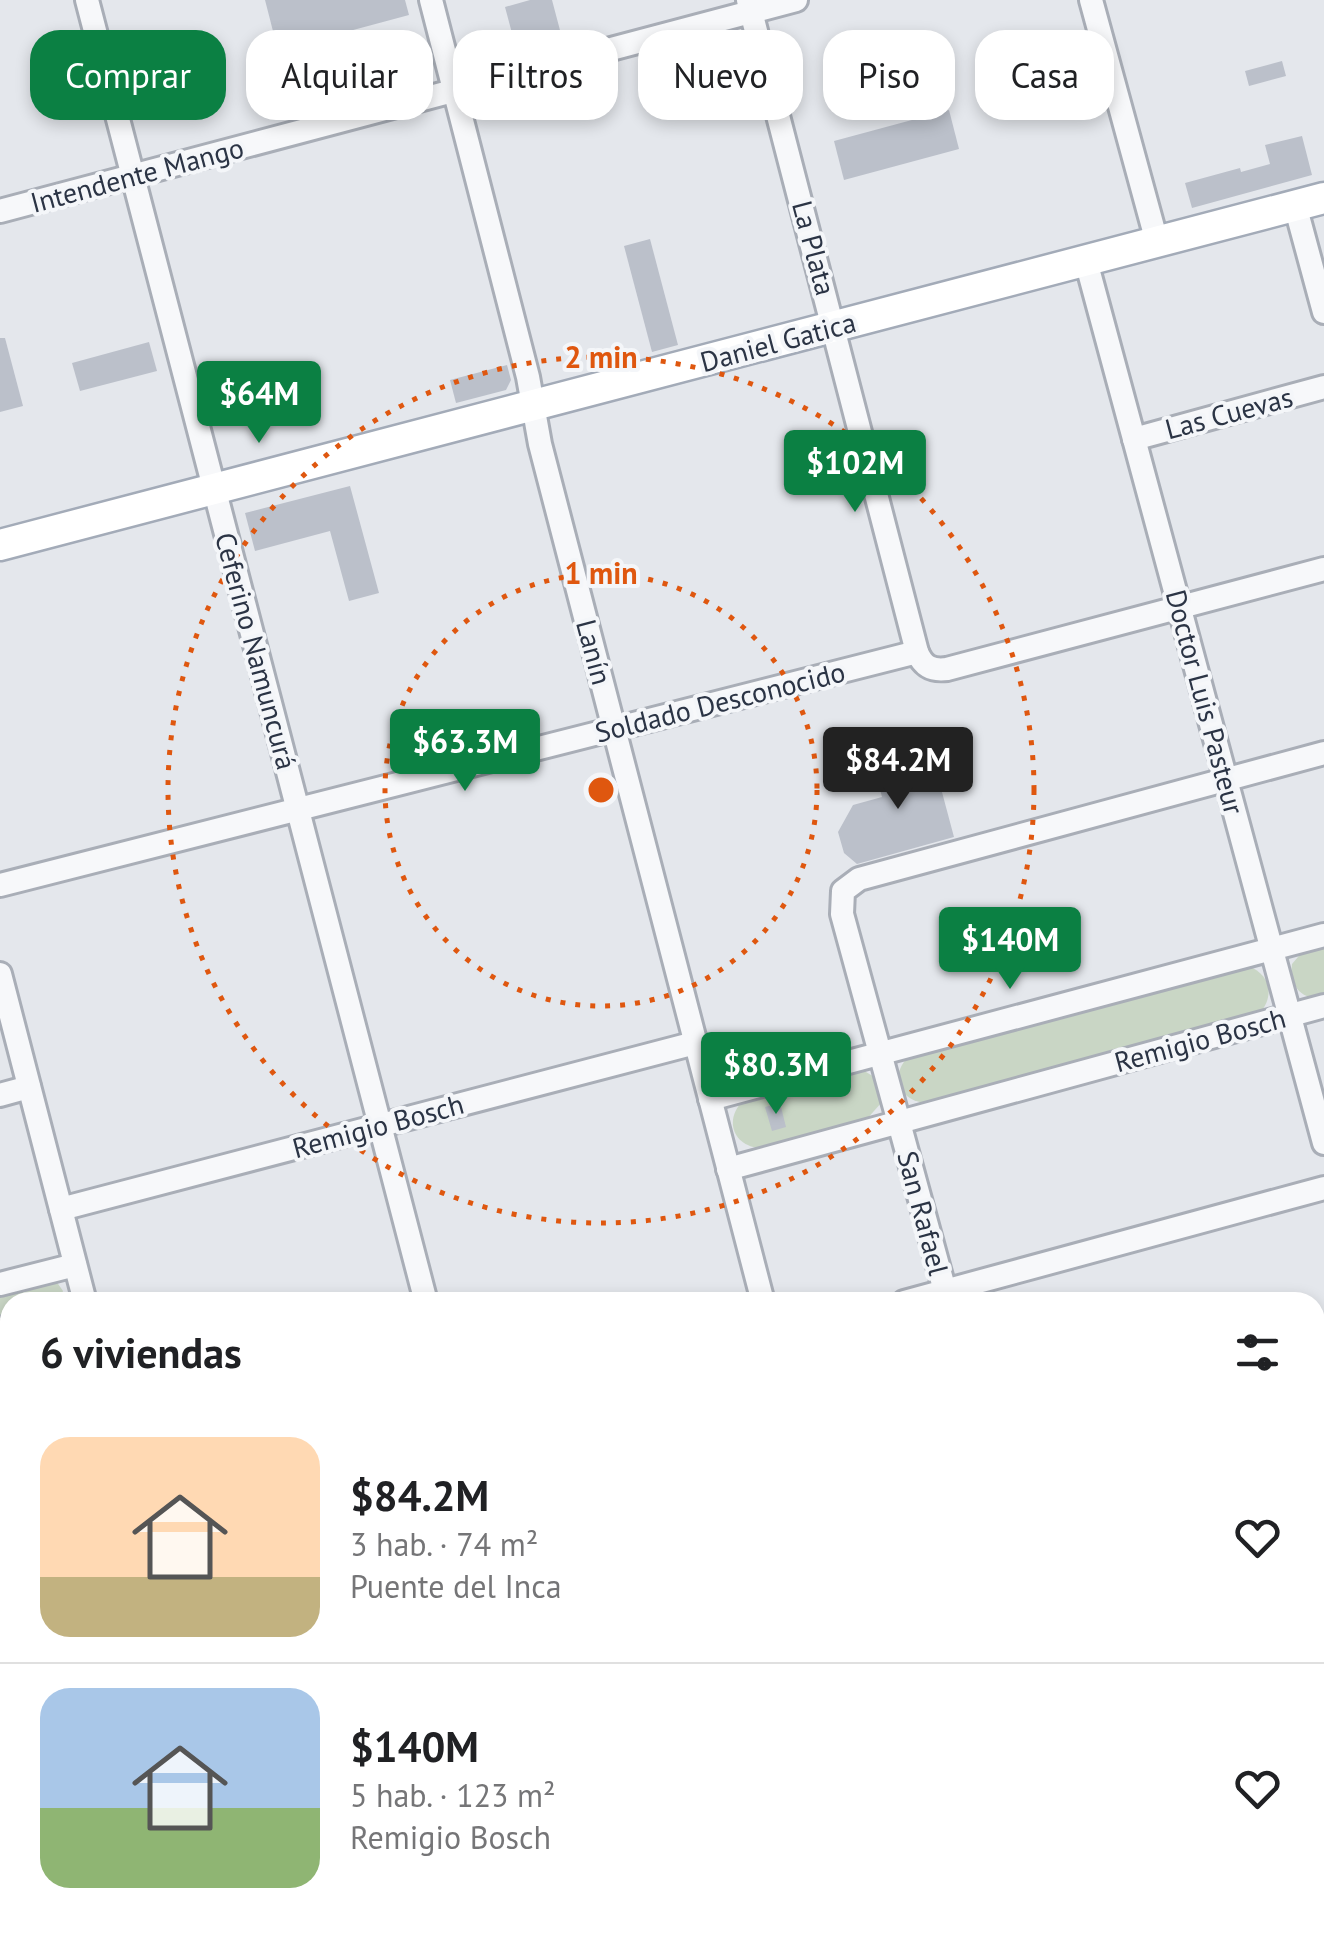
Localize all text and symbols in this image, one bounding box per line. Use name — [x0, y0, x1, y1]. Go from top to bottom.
chip: Comprar — [30, 30, 226, 120]
chip: Alquilar — [246, 30, 433, 120]
chip: Filtros — [453, 30, 618, 120]
chip: Nuevo — [638, 30, 803, 120]
chip: Piso — [823, 30, 955, 120]
chip: Casa — [975, 30, 1114, 120]
street label: Intendente Mango — [26, 128, 247, 221]
street label: La Plata — [784, 197, 845, 299]
street label: Daniel Gatica — [696, 303, 860, 380]
text: 2 min — [564, 337, 638, 376]
pin: $64M — [200, 361, 318, 446]
text: $64M — [219, 372, 299, 414]
street label: Las Cuevas — [1161, 378, 1297, 447]
pin: $102M — [785, 430, 925, 515]
text: $102M — [806, 441, 904, 483]
street label: Ceferino Namuncurá — [207, 528, 306, 773]
text: 1 min — [564, 553, 638, 592]
street label: Doctor Luis Pasteur — [1158, 585, 1253, 819]
street label: Lanín — [568, 615, 621, 689]
street label: Soldado Desconocido — [591, 653, 849, 750]
pin: $63.3M — [384, 709, 546, 794]
text: $63.3M — [412, 720, 518, 762]
pin: $84.2M — [817, 727, 979, 812]
text: $84.2M — [845, 738, 951, 780]
centre of rings — [583, 772, 619, 808]
pin: $140M — [940, 907, 1080, 992]
text: $140M — [961, 918, 1059, 960]
street label: Remigio Bosch — [1110, 999, 1290, 1080]
pin: $80.3M — [695, 1032, 857, 1117]
text: $80.3M — [723, 1043, 829, 1085]
street label: Remigio Bosch — [288, 1085, 468, 1166]
street label: San Rafael — [889, 1147, 958, 1279]
text: 6 viviendas — [40, 1325, 242, 1380]
icon: filters — [1230, 1325, 1285, 1380]
text: $84.2M — [350, 1468, 489, 1523]
icon: home — [120, 1477, 240, 1597]
icon: heart — [1230, 1510, 1285, 1565]
text: 3 hab. · 74 m² — [350, 1523, 538, 1565]
text: Puente del Inca — [350, 1565, 562, 1607]
text: $140M — [350, 1719, 479, 1774]
icon: home — [120, 1728, 240, 1848]
icon: heart — [1230, 1761, 1285, 1816]
text: 5 hab. · 123 m² — [350, 1774, 556, 1816]
text: Remigio Bosch — [350, 1816, 551, 1858]

